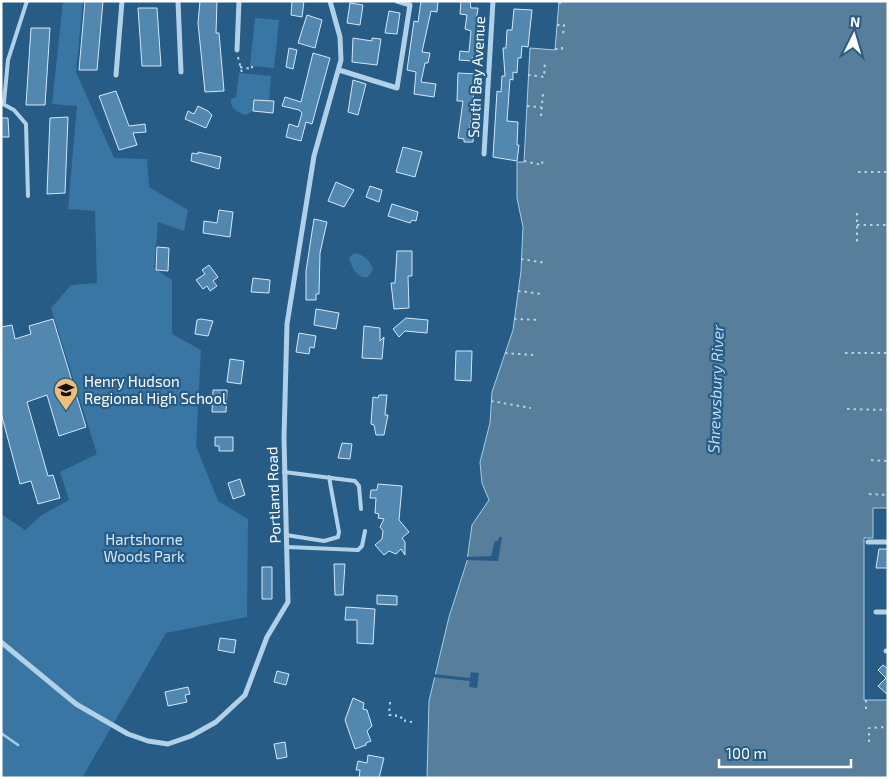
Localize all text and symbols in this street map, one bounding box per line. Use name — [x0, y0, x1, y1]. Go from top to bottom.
north arrow — [829, 10, 879, 60]
text: N — [849, 13, 861, 30]
street label: South Bay Avenue — [464, 16, 488, 138]
water label: Shrewsbury River — [703, 324, 728, 454]
place label: Henry Hudson Regional High School — [84, 372, 227, 407]
school or university icon: Henry Hudson Regional High School — [53, 377, 79, 411]
street label: Portland Road — [262, 446, 284, 544]
park label: Hartshorne Woods Park — [103, 530, 185, 565]
scale bar — [719, 736, 852, 768]
text: 100 m — [726, 744, 767, 762]

